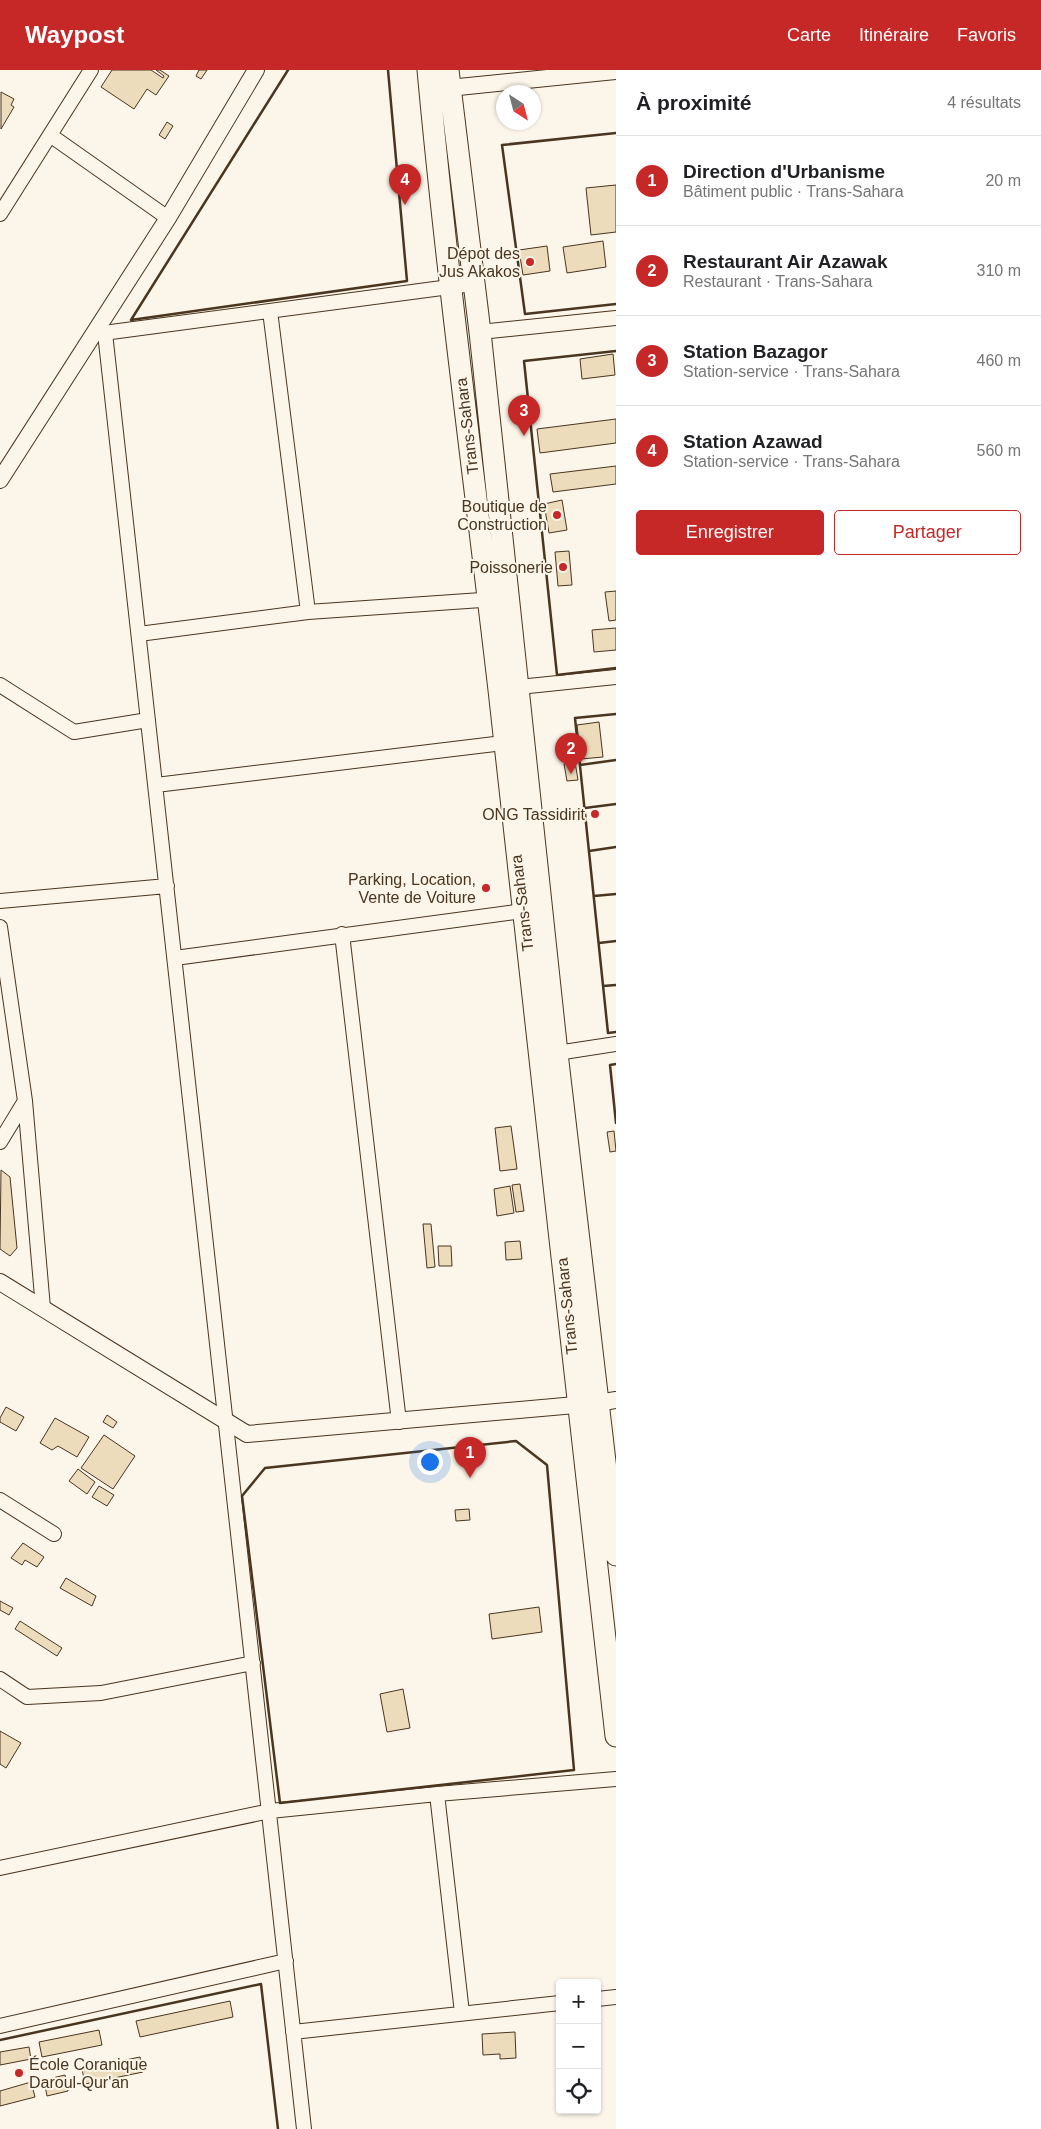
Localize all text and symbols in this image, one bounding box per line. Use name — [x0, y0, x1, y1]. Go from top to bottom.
text: Waypost — [25, 21, 124, 48]
text: Carte — [787, 25, 831, 45]
text: Itinéraire — [859, 25, 929, 45]
text: Favoris — [957, 25, 1016, 45]
north arrow — [496, 85, 541, 130]
text: À proximité — [636, 91, 752, 114]
text: 4 résultats — [947, 94, 1021, 111]
text: Direction d'Urbanisme — [683, 161, 885, 182]
pin: 4 — [389, 164, 421, 205]
text: 1 — [648, 172, 656, 189]
text: 20 m — [985, 172, 1021, 189]
text: Bâtiment public · Trans-Sahara — [683, 183, 904, 200]
place label: Dépot des Jus Akakos — [439, 245, 520, 280]
text: Restaurant Air Azawak — [683, 251, 888, 272]
marker: Dépot des Jus Akakos — [524, 256, 536, 268]
text: 2 — [648, 262, 656, 279]
text: 310 m — [977, 262, 1021, 279]
text: Restaurant · Trans-Sahara — [683, 273, 872, 290]
text: Station Bazagor — [683, 341, 828, 362]
text: 3 — [648, 352, 656, 369]
text: 460 m — [977, 352, 1021, 369]
text: Station-service · Trans-Sahara — [683, 363, 900, 380]
street label: Trans-Sahara — [453, 377, 481, 475]
pin: 3 — [508, 395, 540, 436]
text: Station Azawad — [683, 431, 823, 452]
text: 4 — [648, 442, 656, 459]
text: 560 m — [977, 442, 1021, 459]
text: Station-service · Trans-Sahara — [683, 453, 900, 470]
place label: Boutique de Construction — [457, 498, 547, 533]
marker: Boutique de Construction — [551, 509, 563, 521]
button: Enregistrer — [636, 510, 824, 555]
button: Partager — [834, 510, 1021, 555]
place label: Poissonerie — [469, 559, 553, 576]
marker: Poissonerie — [557, 561, 569, 573]
pin: 2 — [555, 733, 587, 774]
place label: ONG Tassidirit — [482, 806, 586, 823]
marker: ONG Tassidirit — [589, 808, 601, 820]
street label: Trans-Sahara — [508, 854, 536, 952]
place label: Parking, Location, Vente de Voiture — [348, 871, 476, 906]
marker: Parking, Location, Vente de Voiture — [480, 882, 492, 894]
street label: Trans-Sahara — [553, 1257, 581, 1355]
pin: 1 — [454, 1437, 486, 1478]
your location — [417, 1449, 443, 1475]
map controls — [556, 1979, 601, 2114]
button: + — [556, 1979, 601, 2024]
button: − — [556, 2024, 601, 2069]
place label: École Coranique Daroul-Qur'an — [29, 2055, 147, 2091]
marker: École Coranique Daroul-Qur'an — [13, 2067, 25, 2079]
button: locate — [556, 2069, 601, 2114]

